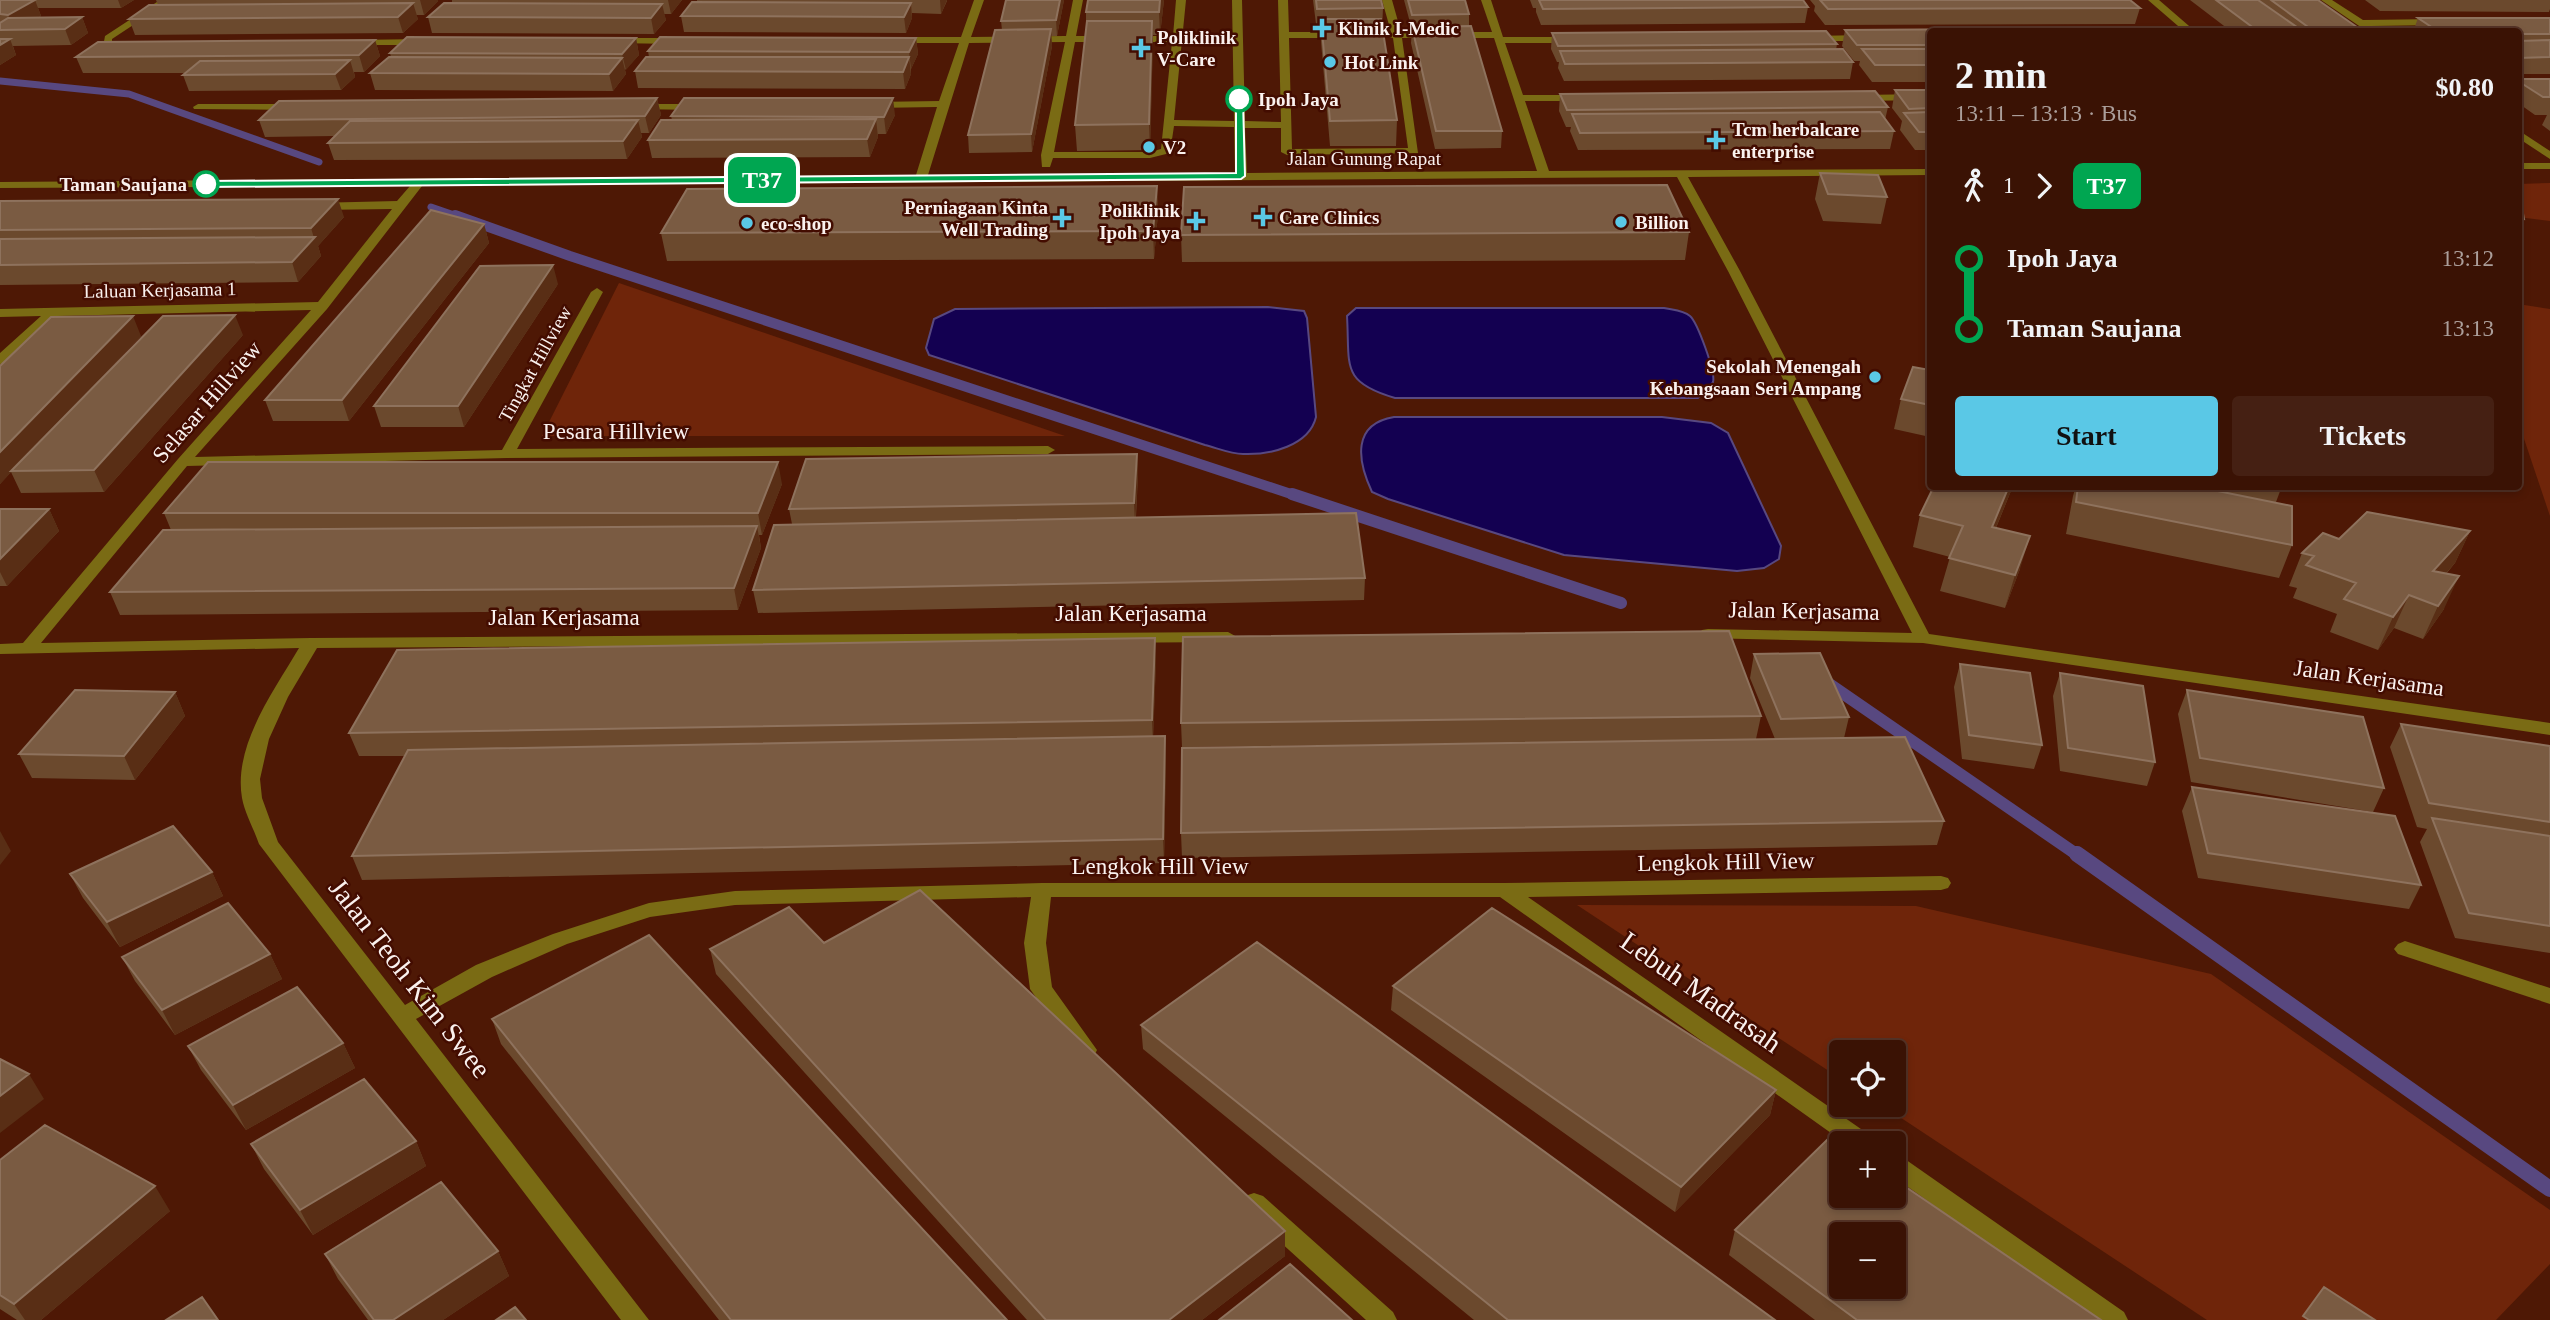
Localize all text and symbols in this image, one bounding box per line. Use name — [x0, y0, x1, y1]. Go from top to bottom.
marker: Klinik I-Medic — [1312, 18, 1332, 38]
place label: Klinik I-Medic — [1338, 18, 1459, 39]
place label: Poliklinik V-Care — [1157, 27, 1237, 70]
marker: Poliklinik V-Care — [1131, 38, 1151, 58]
place label: Hot Link — [1344, 52, 1419, 73]
marker: Hot Link — [1322, 54, 1338, 70]
text: 2 min — [1955, 54, 2047, 96]
text: $0.80 — [2436, 73, 2494, 102]
marker: Ipoh Jaya — [1226, 86, 1252, 112]
place label: Ipoh Jaya — [1258, 89, 1339, 110]
text: 13:11 – 13:13 · Bus — [1955, 101, 2137, 126]
place label: Tcm herbalcare enterprise — [1732, 119, 1859, 162]
marker: Tcm herbalcare enterprise — [1706, 130, 1726, 150]
place label: V2 — [1163, 137, 1186, 158]
marker: V2 — [1141, 139, 1157, 155]
street label: Jalan Gunung Rapat — [1287, 148, 1442, 169]
line badge: T37 — [722, 157, 802, 203]
text: T37 — [742, 167, 782, 193]
icon: walk — [1955, 167, 1993, 205]
icon: forward — [2025, 167, 2063, 205]
marker: Taman Saujana — [193, 171, 219, 197]
text: 1 — [2003, 173, 2015, 198]
text: T37 — [2087, 173, 2127, 199]
place label: Taman Saujana — [59, 174, 187, 195]
place label: Perniagaan Kinta Well Trading — [904, 197, 1048, 240]
place label: Poliklinik Ipoh Jaya — [1099, 200, 1180, 243]
marker: Care Clinics — [1253, 207, 1273, 227]
place label: Care Clinics — [1279, 207, 1379, 228]
marker: Perniagaan Kinta Well Trading — [1054, 210, 1070, 226]
marker: Poliklinik Ipoh Jaya — [1186, 211, 1206, 231]
place label: Billion — [1635, 212, 1689, 233]
place label: eco-shop — [761, 213, 832, 234]
marker: Billion — [1613, 214, 1629, 230]
marker: eco-shop — [739, 215, 755, 231]
text: Ipoh Jaya — [2007, 244, 2118, 273]
text: 13:12 — [2442, 246, 2494, 271]
street label: Laluan Kerjasama 1 — [83, 278, 237, 302]
street label: Tingkat Hillview — [494, 302, 576, 426]
text: Taman Saujana — [2007, 314, 2182, 343]
text: 13:13 — [2442, 316, 2494, 341]
street label: Selasar Hillview — [147, 336, 267, 468]
place label: Sekolah Menengah Kebangsaan Seri Ampang — [1650, 356, 1861, 399]
marker: Sekolah Menengah Kebangsaan Seri Ampang — [1867, 369, 1883, 385]
button: Start — [1955, 396, 2218, 476]
button: Tickets — [2232, 396, 2494, 476]
street label: Pesara Hillview — [543, 419, 690, 444]
street label: Jalan Kerjasama — [1728, 597, 1880, 625]
street label: Jalan Kerjasama — [1055, 601, 1207, 626]
street label: Jalan Kerjasama — [488, 605, 640, 630]
street label: Jalan Kerjasama — [2292, 655, 2446, 701]
street label: Lengkok Hill View — [1637, 848, 1815, 876]
street label: Lengkok Hill View — [1071, 854, 1249, 879]
street label: Jalan Teoh Kim Swee — [323, 872, 497, 1084]
street label: Lebuh Madrasah — [1615, 925, 1787, 1059]
map controls — [1829, 1040, 1906, 1299]
button: locate — [1829, 1040, 1906, 1117]
button: + — [1829, 1131, 1906, 1208]
button: − — [1829, 1222, 1906, 1299]

